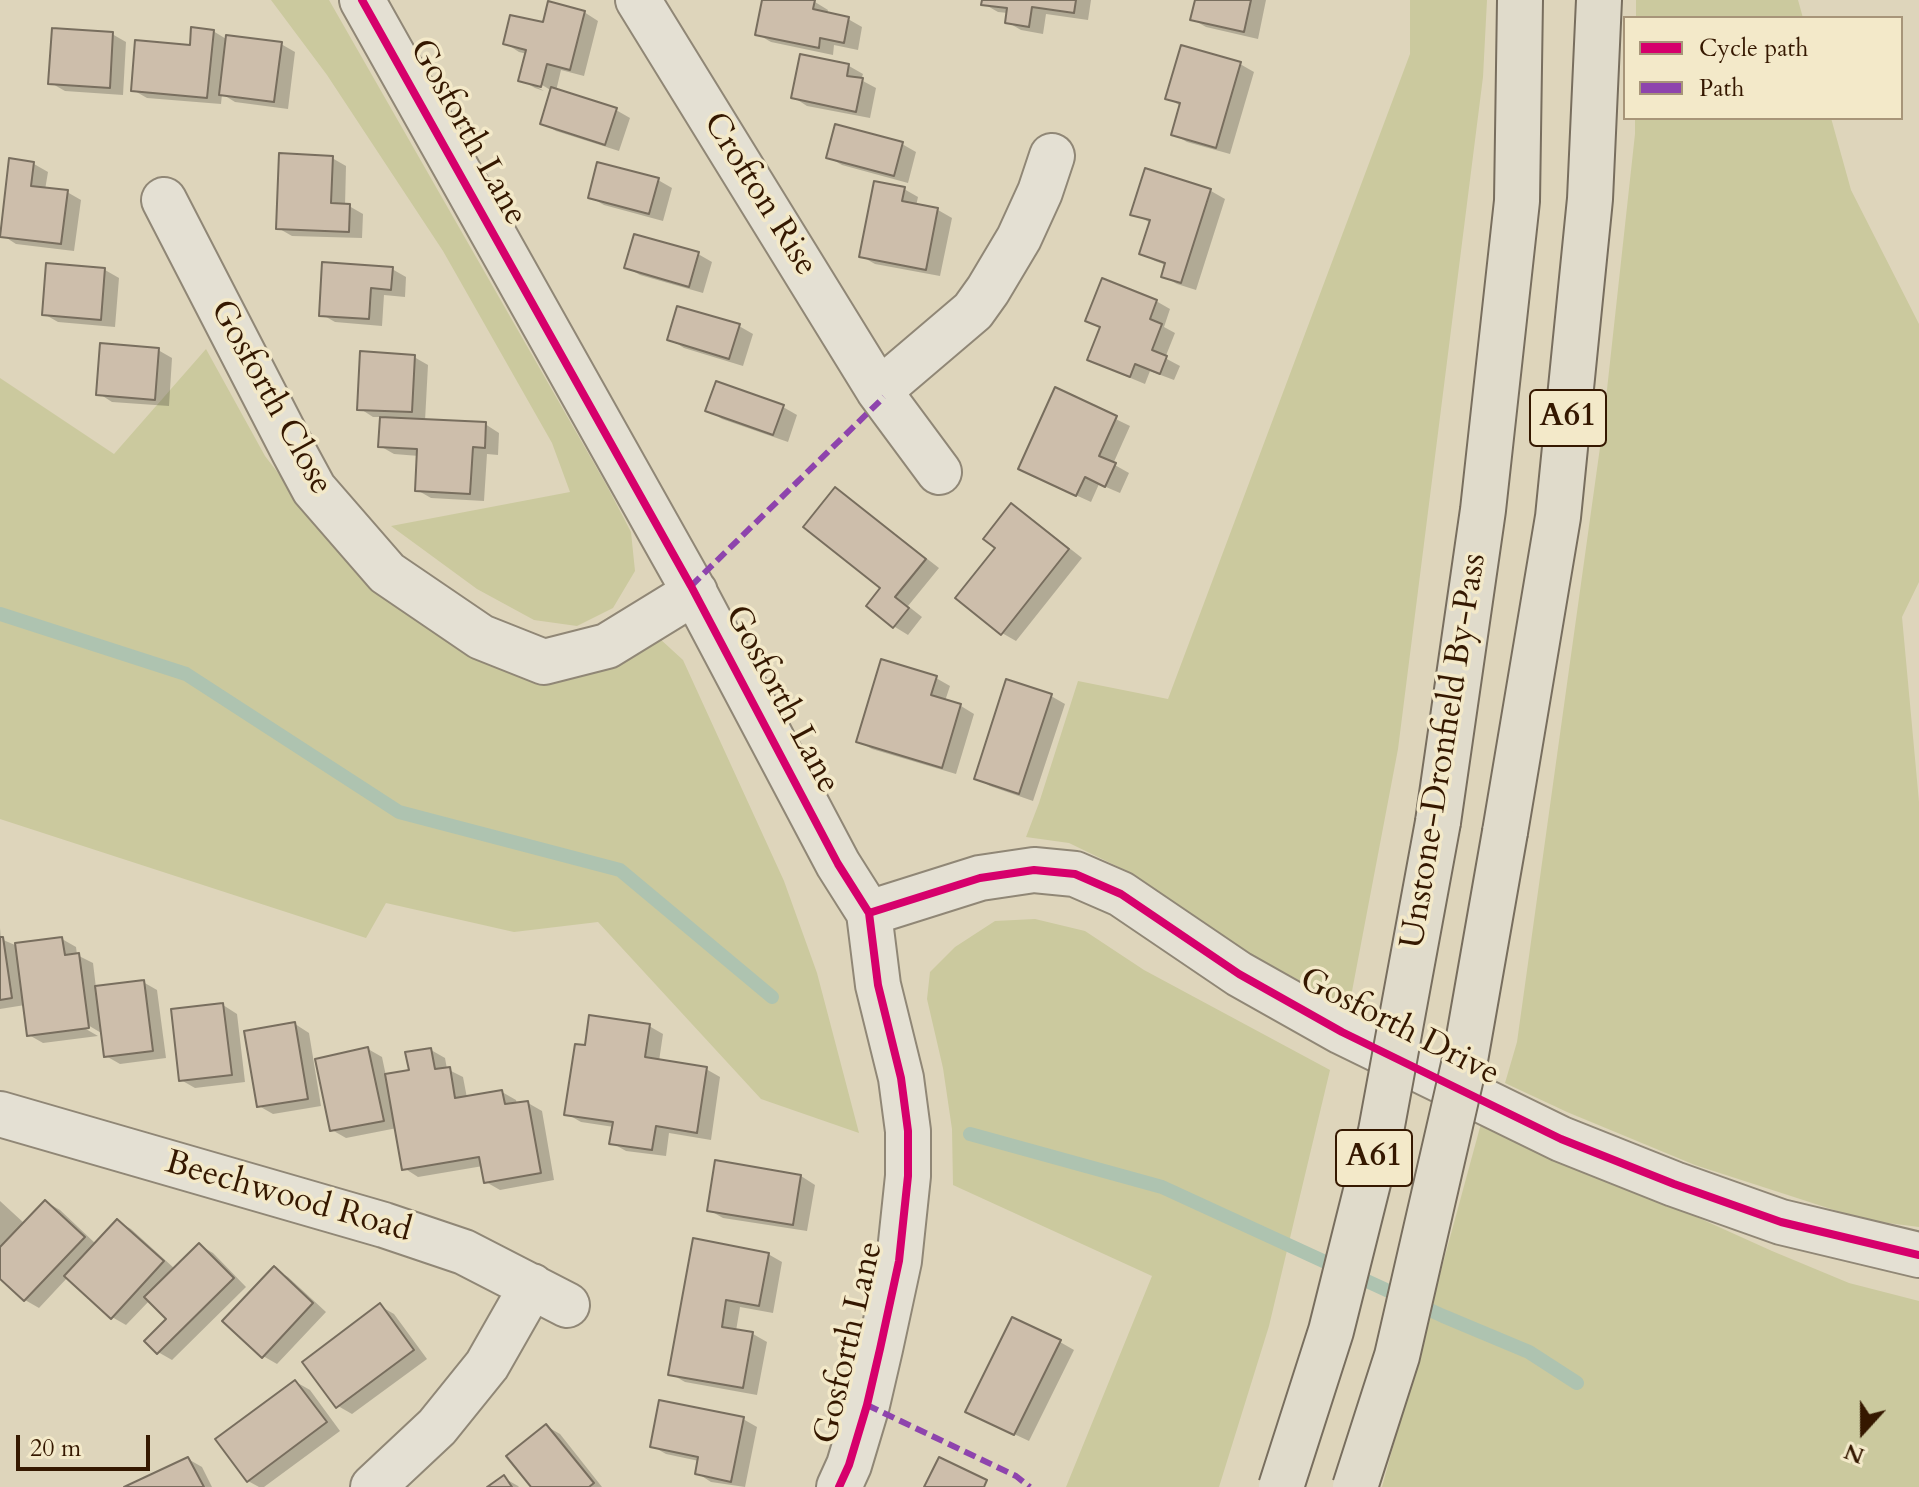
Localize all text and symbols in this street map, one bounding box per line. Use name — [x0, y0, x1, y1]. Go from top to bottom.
legend — [1623, 16, 1903, 120]
text: Cycle path — [1699, 32, 1808, 65]
street label: Gosforth Lane — [399, 33, 535, 233]
text: Path — [1699, 72, 1744, 105]
street label: Crofton Rise — [693, 106, 825, 284]
street label: Gosforth Close — [200, 294, 340, 502]
road number: A61 — [1530, 390, 1606, 446]
street label: Unstone-Dronfield By-Pass — [1394, 551, 1496, 951]
street label: Gosforth Lane — [715, 599, 847, 801]
street label: Gosforth Drive — [1292, 960, 1506, 1096]
road number: A61 — [1336, 1130, 1412, 1186]
street label: Beechwood Road — [160, 1143, 416, 1253]
street label: Gosforth Lane — [807, 1238, 893, 1448]
north arrow — [1823, 1391, 1903, 1471]
scale bar — [20, 1419, 154, 1469]
text: 20 m — [30, 1432, 81, 1465]
text: N — [1840, 1436, 1869, 1471]

